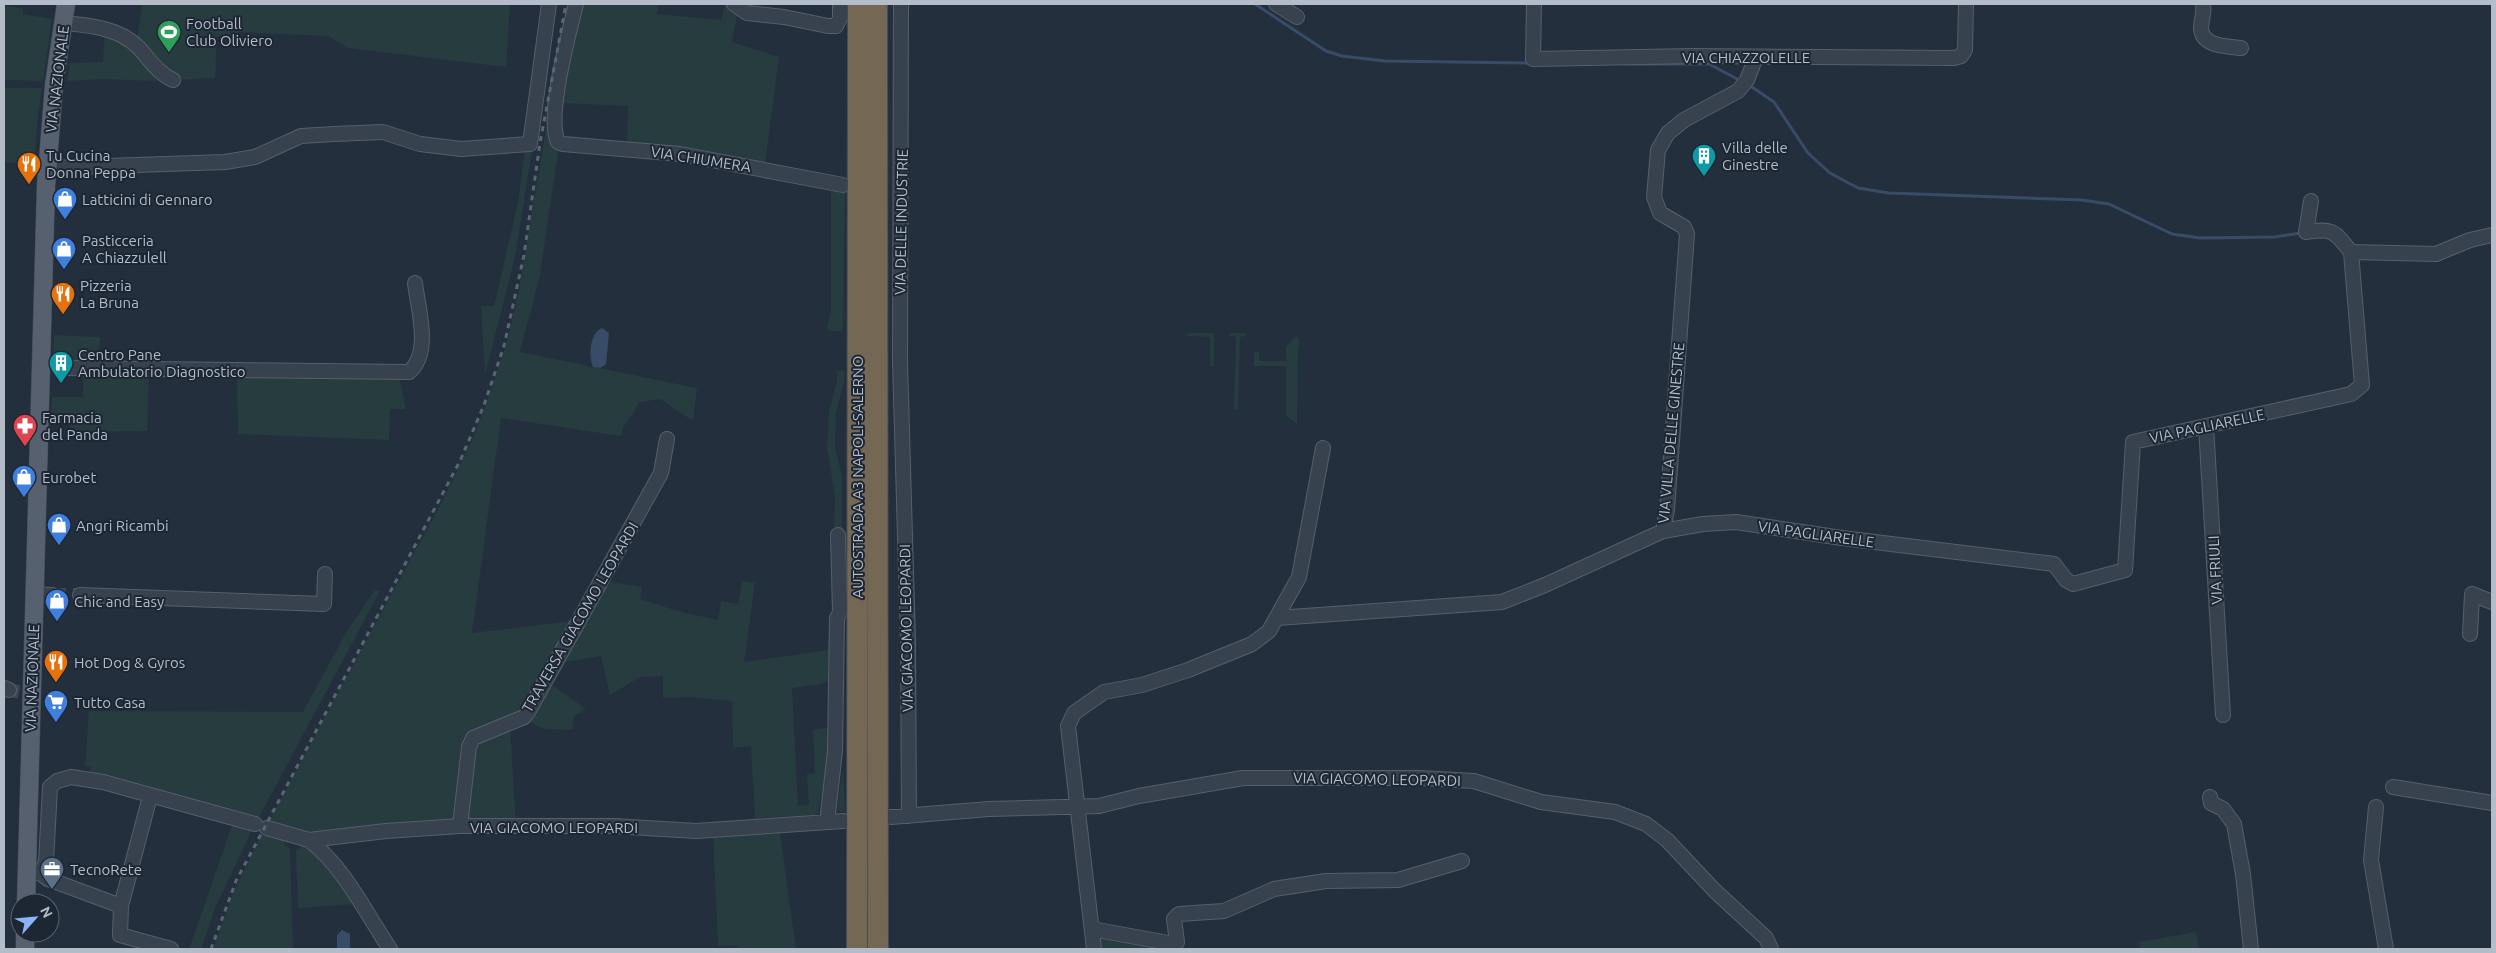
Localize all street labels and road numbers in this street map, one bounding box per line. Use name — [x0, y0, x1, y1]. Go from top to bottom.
street label: VIA NAZIONALE — [42, 24, 72, 134]
street label: VIA CHIAZZOLELLE — [1682, 49, 1810, 66]
street label: VIA CHIUMERA — [650, 143, 753, 175]
street label: VIA DELLE INDUSTRIE — [891, 149, 911, 295]
street label: VIA VILLA DELLE GINESTRE — [1655, 342, 1687, 524]
street label: AUTOSTRADA A3 NAPOLI-SALERNO — [849, 356, 866, 598]
street label: VIA PAGLIARELLE — [2148, 406, 2266, 446]
street label: VIA PAGLIARELLE — [1757, 517, 1875, 551]
street label: TRAVERSA GIACOMO LEOPARDI — [518, 519, 642, 715]
street label: VIA FRIULI — [2205, 535, 2225, 605]
street label: VIA GIACOMO LEOPARDI — [896, 544, 916, 712]
street label: VIA NAZIONALE — [22, 624, 42, 732]
street label: VIA GIACOMO LEOPARDI — [1293, 769, 1461, 789]
street label: VIA GIACOMO LEOPARDI — [470, 819, 638, 836]

